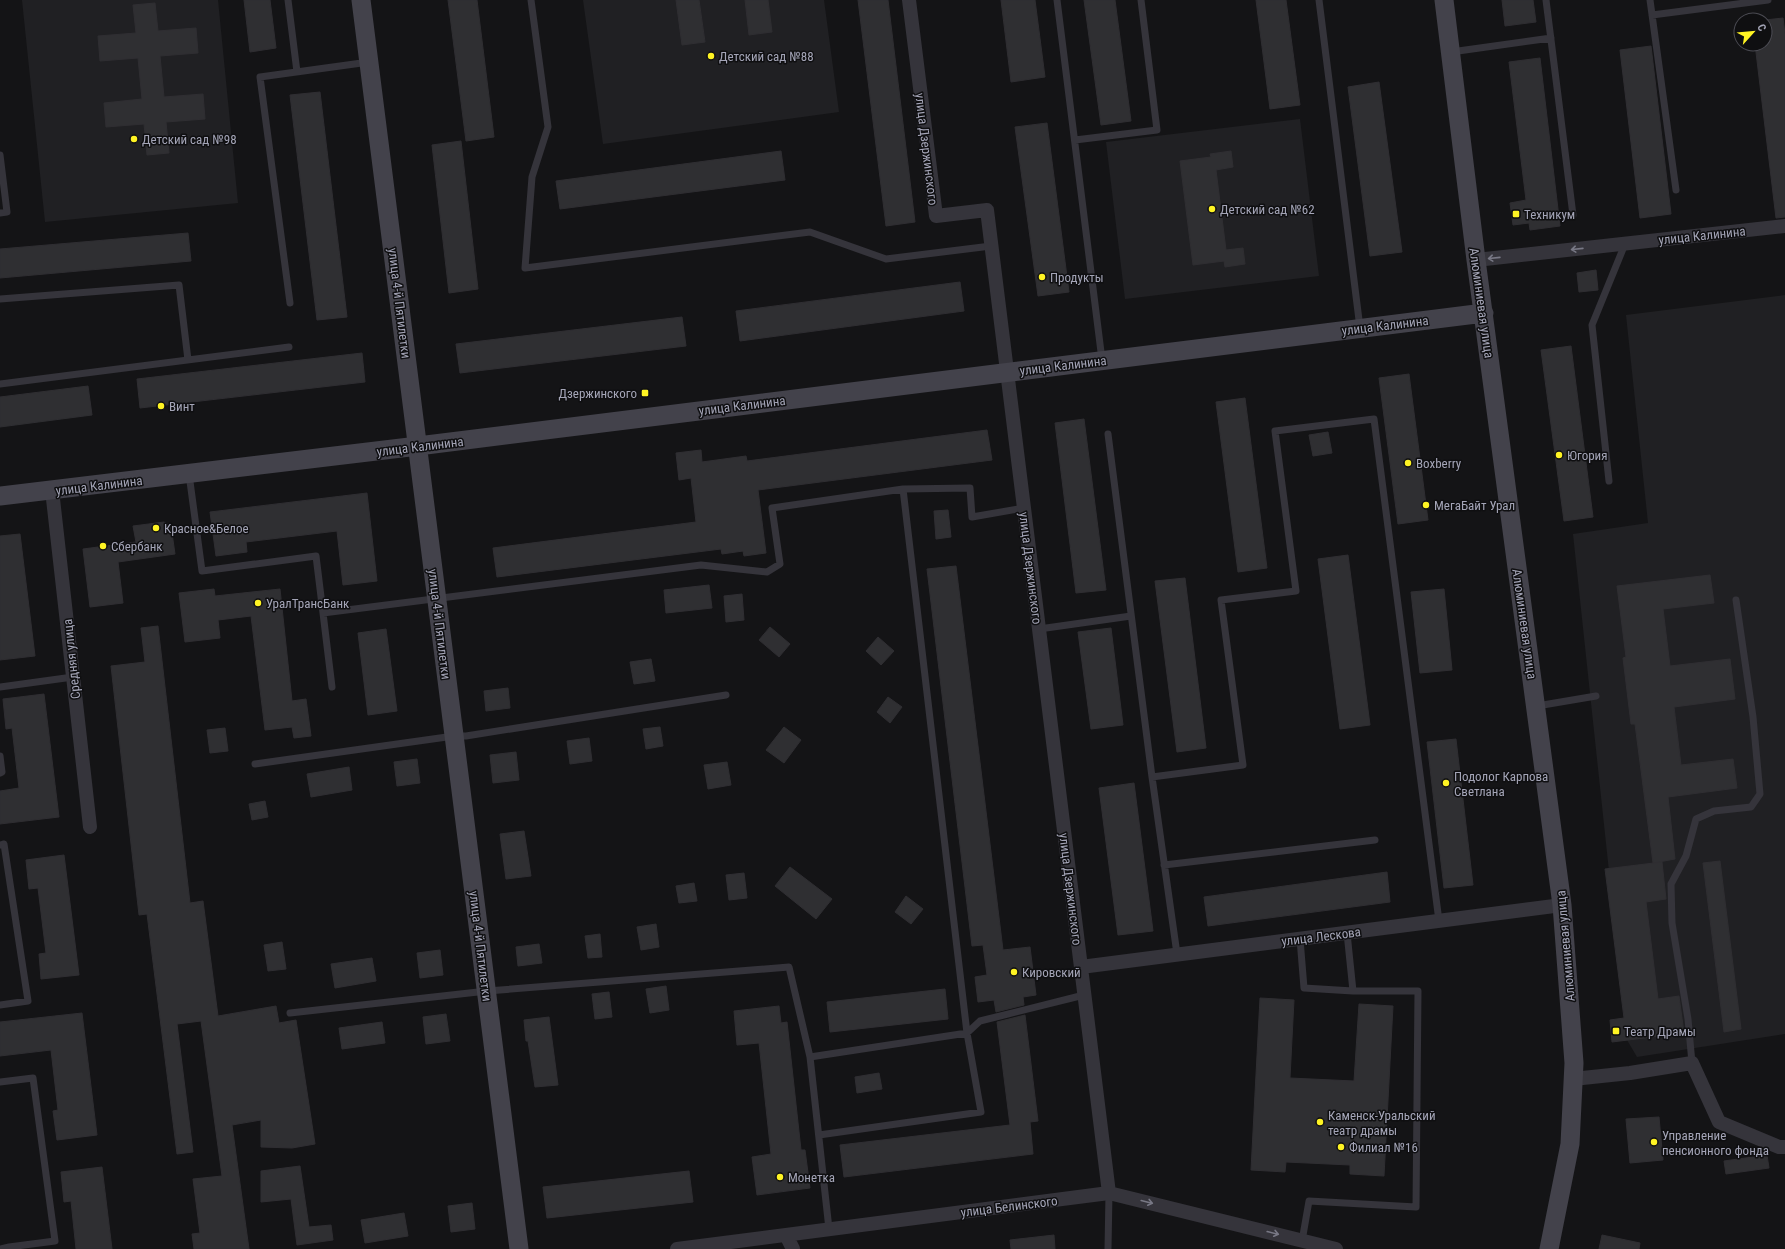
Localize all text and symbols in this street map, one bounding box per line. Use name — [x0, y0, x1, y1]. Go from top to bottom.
north arrow — [1733, 12, 1773, 52]
text: С — [1754, 22, 1769, 33]
place label: Детский сад №88 — [719, 49, 814, 64]
marker: Детский сад №88 — [706, 51, 716, 61]
street label: улица Дзержинского — [912, 92, 941, 206]
place label: Детский сад №98 — [142, 132, 237, 147]
marker: Детский сад №98 — [129, 134, 139, 144]
place label: Детский сад №62 — [1220, 202, 1315, 217]
marker: Детский сад №62 — [1207, 204, 1217, 214]
place label: Техникум — [1524, 207, 1575, 222]
marker: Техникум — [1511, 209, 1521, 219]
street label: улица Калинина — [1658, 223, 1746, 248]
one-way arrow — [1571, 245, 1584, 253]
street label: улица 4-й Пятилетки — [385, 247, 414, 359]
street label: Алюминиевая улица — [1466, 247, 1497, 359]
one-way arrow — [1488, 255, 1501, 262]
place label: Продукты — [1050, 270, 1104, 285]
marker: Продукты — [1037, 272, 1047, 282]
street label: улица Калинина — [1341, 313, 1429, 338]
street label: улица Калинина — [1019, 353, 1107, 378]
place label: Дзержинского — [558, 386, 637, 401]
marker: Дзержинского — [640, 388, 650, 398]
street label: улица Калинина — [698, 393, 786, 418]
place label: Винт — [169, 399, 195, 414]
marker: Винт — [156, 401, 166, 411]
street label: улица Калинина — [376, 434, 464, 459]
place label: Югория — [1567, 448, 1608, 463]
marker: Югория — [1554, 450, 1564, 460]
place label: Boxberry — [1416, 456, 1462, 471]
marker: Boxberry — [1403, 458, 1413, 468]
street label: улица Калинина — [55, 473, 143, 498]
place label: МегаБайт Урал — [1434, 498, 1515, 513]
marker: МегаБайт Урал — [1421, 500, 1431, 510]
street label: улица Дзержинского — [1016, 511, 1045, 625]
place label: Красное&Белое — [164, 521, 249, 536]
marker: Красное&Белое — [151, 523, 161, 533]
place label: Сбербанк — [111, 539, 163, 554]
marker: Сбербанк — [98, 541, 108, 551]
street label: улица 4-й Пятилетки — [425, 568, 454, 680]
street label: Алюминиевая улица — [1509, 568, 1540, 680]
place label: УралТрансБанк — [266, 596, 350, 611]
marker: УралТрансБанк — [253, 598, 263, 608]
street label: Средняя улица — [60, 618, 83, 700]
place label: Подолог Карпова Светлана — [1454, 769, 1548, 799]
marker: Подолог Карпова Светлана — [1441, 778, 1451, 788]
street label: улица Дзержинского — [1056, 832, 1085, 946]
street label: улица 4-й Пятилетки — [466, 890, 495, 1002]
street label: Алюминиевая улица — [1553, 890, 1578, 1002]
street label: улица Лескова — [1280, 924, 1362, 949]
place label: Кировский — [1022, 965, 1081, 980]
marker: Кировский — [1009, 967, 1019, 977]
place label: Театр Драмы — [1624, 1024, 1696, 1039]
marker: Театр Драмы — [1611, 1026, 1621, 1036]
place label: Каменск-Уральский театр драмы — [1328, 1108, 1436, 1138]
marker: Каменск-Уральский театр драмы — [1315, 1117, 1325, 1127]
place label: Управление пенсионного фонда — [1662, 1128, 1769, 1158]
marker: Управление пенсионного фонда — [1649, 1137, 1659, 1147]
place label: Филиал №16 — [1349, 1140, 1418, 1155]
marker: Филиал №16 — [1336, 1142, 1346, 1152]
place label: Монетка — [788, 1170, 835, 1185]
marker: Монетка — [775, 1172, 785, 1182]
street label: улица Белинского — [960, 1193, 1058, 1220]
one-way arrow — [1140, 1199, 1153, 1206]
one-way arrow — [1266, 1230, 1279, 1238]

